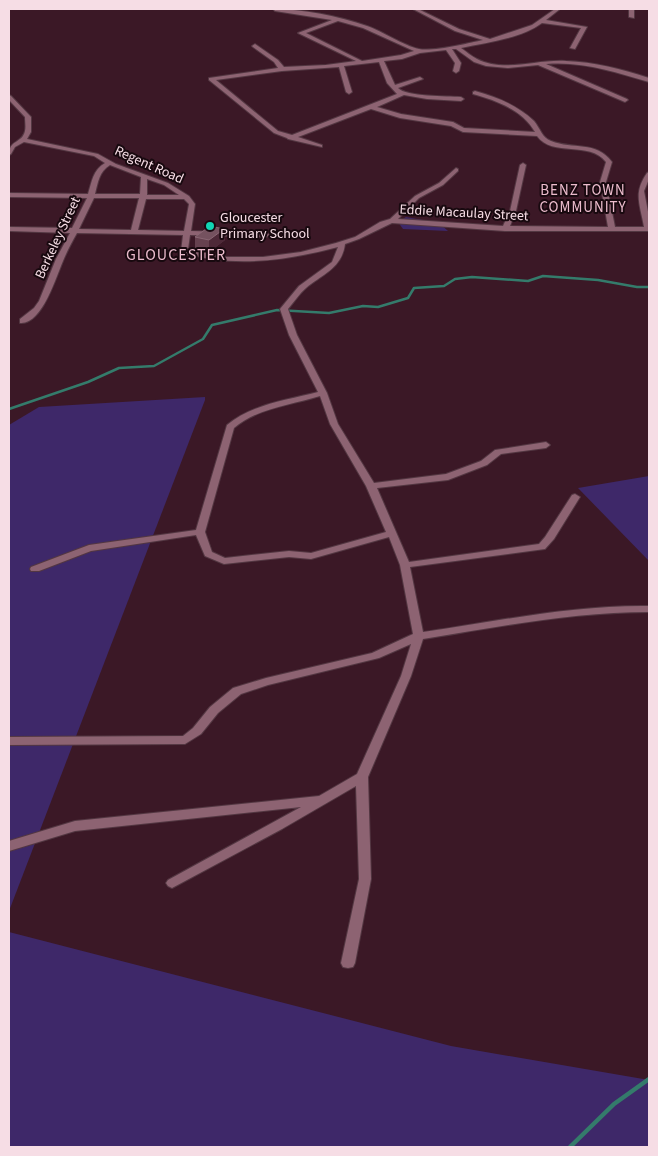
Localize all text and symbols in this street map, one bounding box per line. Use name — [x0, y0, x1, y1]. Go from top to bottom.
street label: Regent Road — [111, 141, 187, 189]
district label: BENZ TOWN COMMUNITY — [539, 180, 627, 218]
street label: Berkeley Street — [30, 193, 86, 282]
street label: Eddie Macaulay Street — [399, 200, 529, 226]
place label: Gloucester Primary School — [220, 208, 310, 244]
marker: Gloucester Primary School — [204, 220, 216, 232]
district label: GLOUCESTER — [126, 244, 226, 266]

